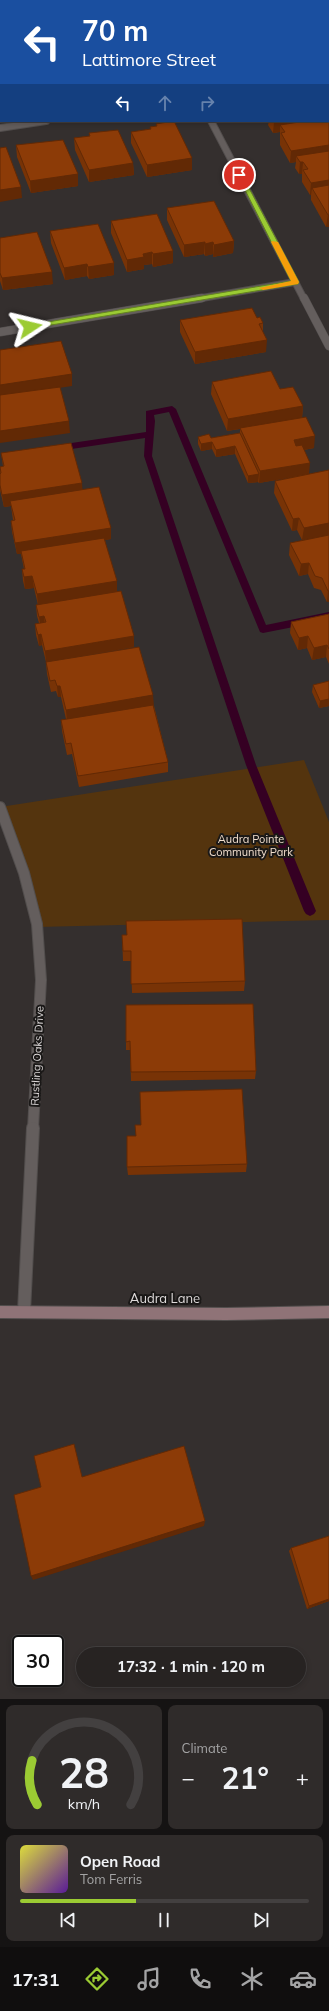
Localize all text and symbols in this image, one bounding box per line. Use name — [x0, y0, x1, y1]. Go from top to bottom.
text: 70 m — [82, 13, 148, 48]
icon: left — [16, 16, 68, 68]
text: Lattimore Street — [82, 48, 216, 71]
icon: left — [112, 92, 134, 114]
icon: ahead — [154, 92, 176, 114]
icon: right — [196, 92, 218, 114]
pin — [222, 158, 256, 192]
icon: arrive — [228, 164, 250, 186]
position arrow — [9, 306, 51, 348]
park label: Audra Pointe Community Park — [209, 832, 293, 859]
street label: Rustling Oaks Drive — [27, 1006, 47, 1106]
street label: Audra Lane — [130, 1290, 200, 1306]
speed limit sign: 30 — [12, 1635, 64, 1687]
text: 17:32 · 1 min · 120 m — [117, 1657, 265, 1676]
text: Climate — [182, 1740, 227, 1756]
text: 28 — [59, 1746, 109, 1798]
text: 21° — [222, 1759, 269, 1797]
text: − — [182, 1764, 195, 1792]
text: + — [296, 1764, 309, 1792]
text: km/h — [68, 1795, 100, 1813]
text: Open Road — [80, 1852, 160, 1871]
text: Tom Ferris — [80, 1871, 142, 1887]
icon: previous — [57, 1909, 79, 1931]
icon: pause — [153, 1909, 175, 1931]
icon: next — [250, 1909, 272, 1931]
icon: directions — [83, 1965, 111, 1993]
icon: music — [135, 1965, 163, 1993]
icon: phone — [186, 1965, 214, 1993]
icon: climate — [238, 1965, 266, 1993]
icon: car — [289, 1965, 317, 1993]
text: 17:31 — [12, 1968, 59, 1991]

